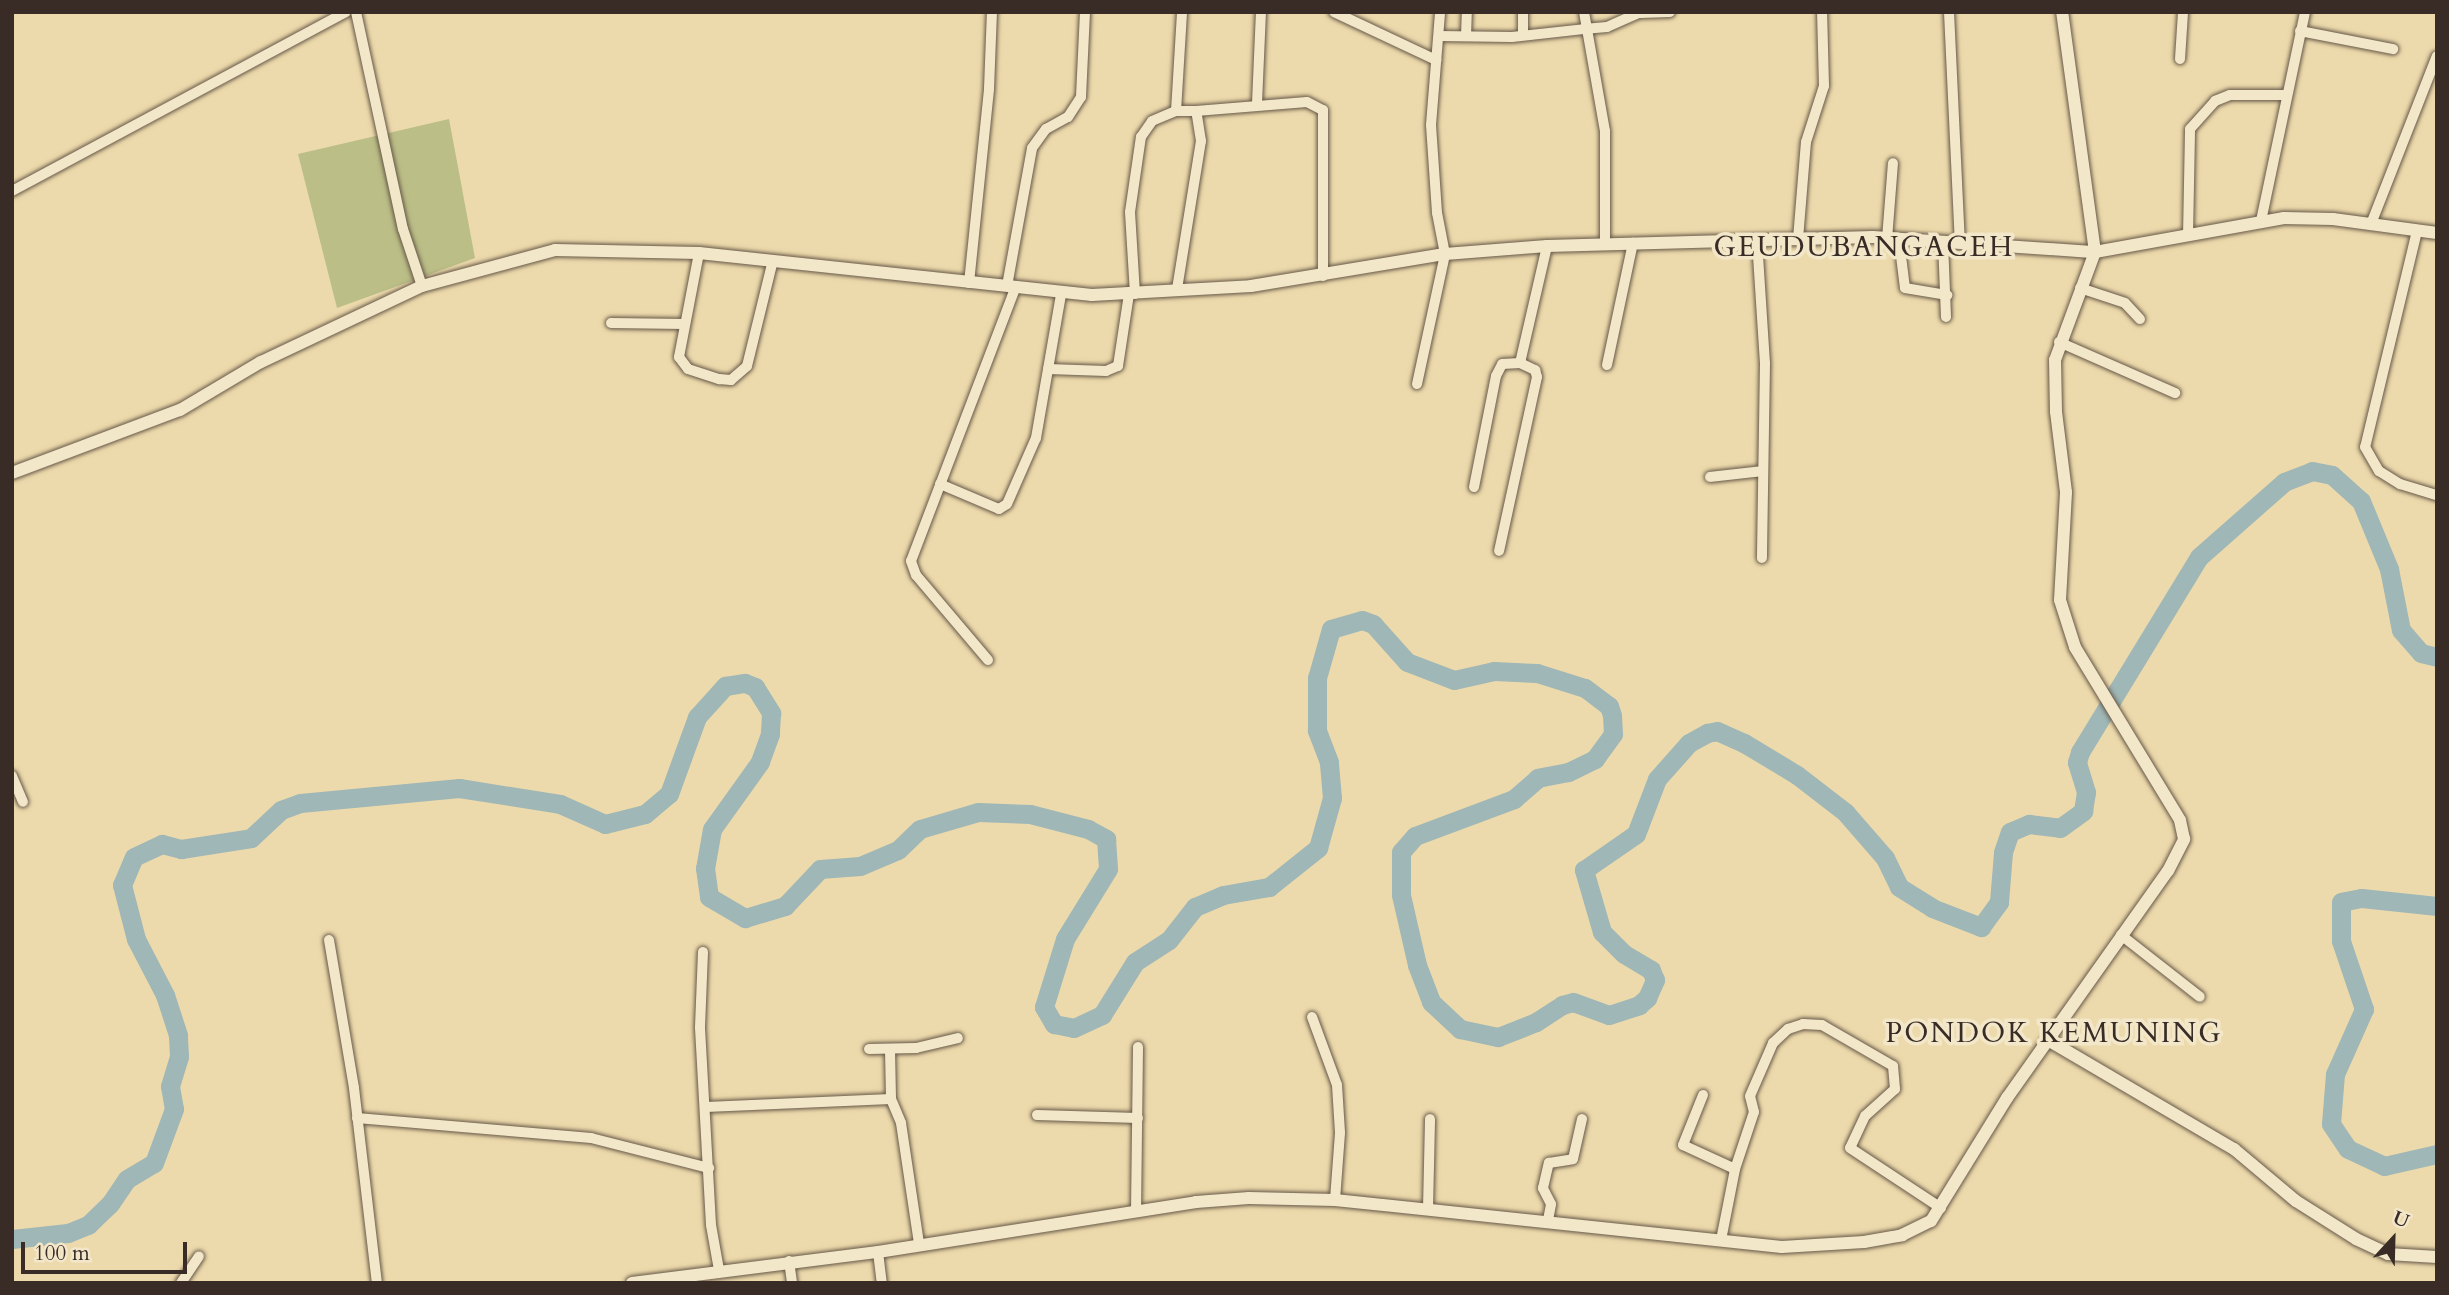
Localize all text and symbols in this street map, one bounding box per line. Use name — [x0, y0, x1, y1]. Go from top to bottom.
district label: GEUDUBANGACEH — [1715, 230, 2013, 264]
district label: PONDOK KEMUNING — [1887, 1016, 2221, 1050]
north arrow — [2358, 1204, 2428, 1274]
text: U — [2389, 1205, 2413, 1234]
scale bar — [24, 1228, 191, 1272]
text: 100 m — [34, 1239, 90, 1268]

